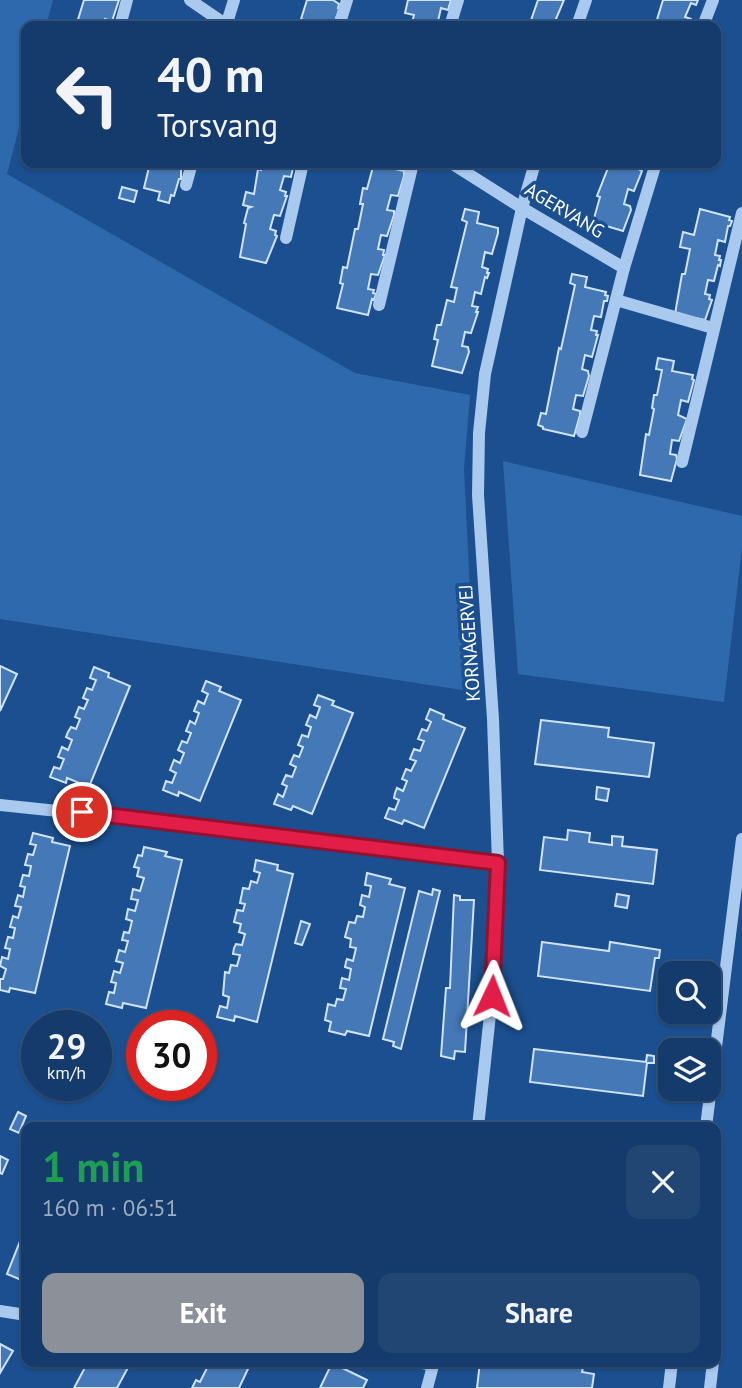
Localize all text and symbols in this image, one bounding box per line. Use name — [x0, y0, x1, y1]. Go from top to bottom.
text: 40 m — [157, 42, 264, 106]
icon: left — [42, 49, 133, 140]
text: Torsvang — [157, 104, 278, 146]
street label: AGERVANG — [521, 177, 609, 243]
street label: KORNAGERVEJ — [453, 584, 485, 702]
pin — [52, 782, 112, 842]
icon: arrive — [63, 793, 101, 831]
position arrow — [455, 959, 529, 1033]
map controls — [658, 961, 721, 1101]
button: search — [658, 961, 721, 1024]
speed limit sign: 30 — [126, 1010, 217, 1101]
text: 29 — [47, 1023, 86, 1069]
button: layers — [658, 1038, 721, 1101]
text: km/h — [47, 1061, 86, 1084]
text: 1 min — [42, 1139, 144, 1194]
button: close — [626, 1145, 700, 1219]
text: 160 m · 06:51 — [42, 1193, 178, 1222]
button: Exit — [42, 1273, 364, 1353]
button: Share — [378, 1273, 700, 1353]

